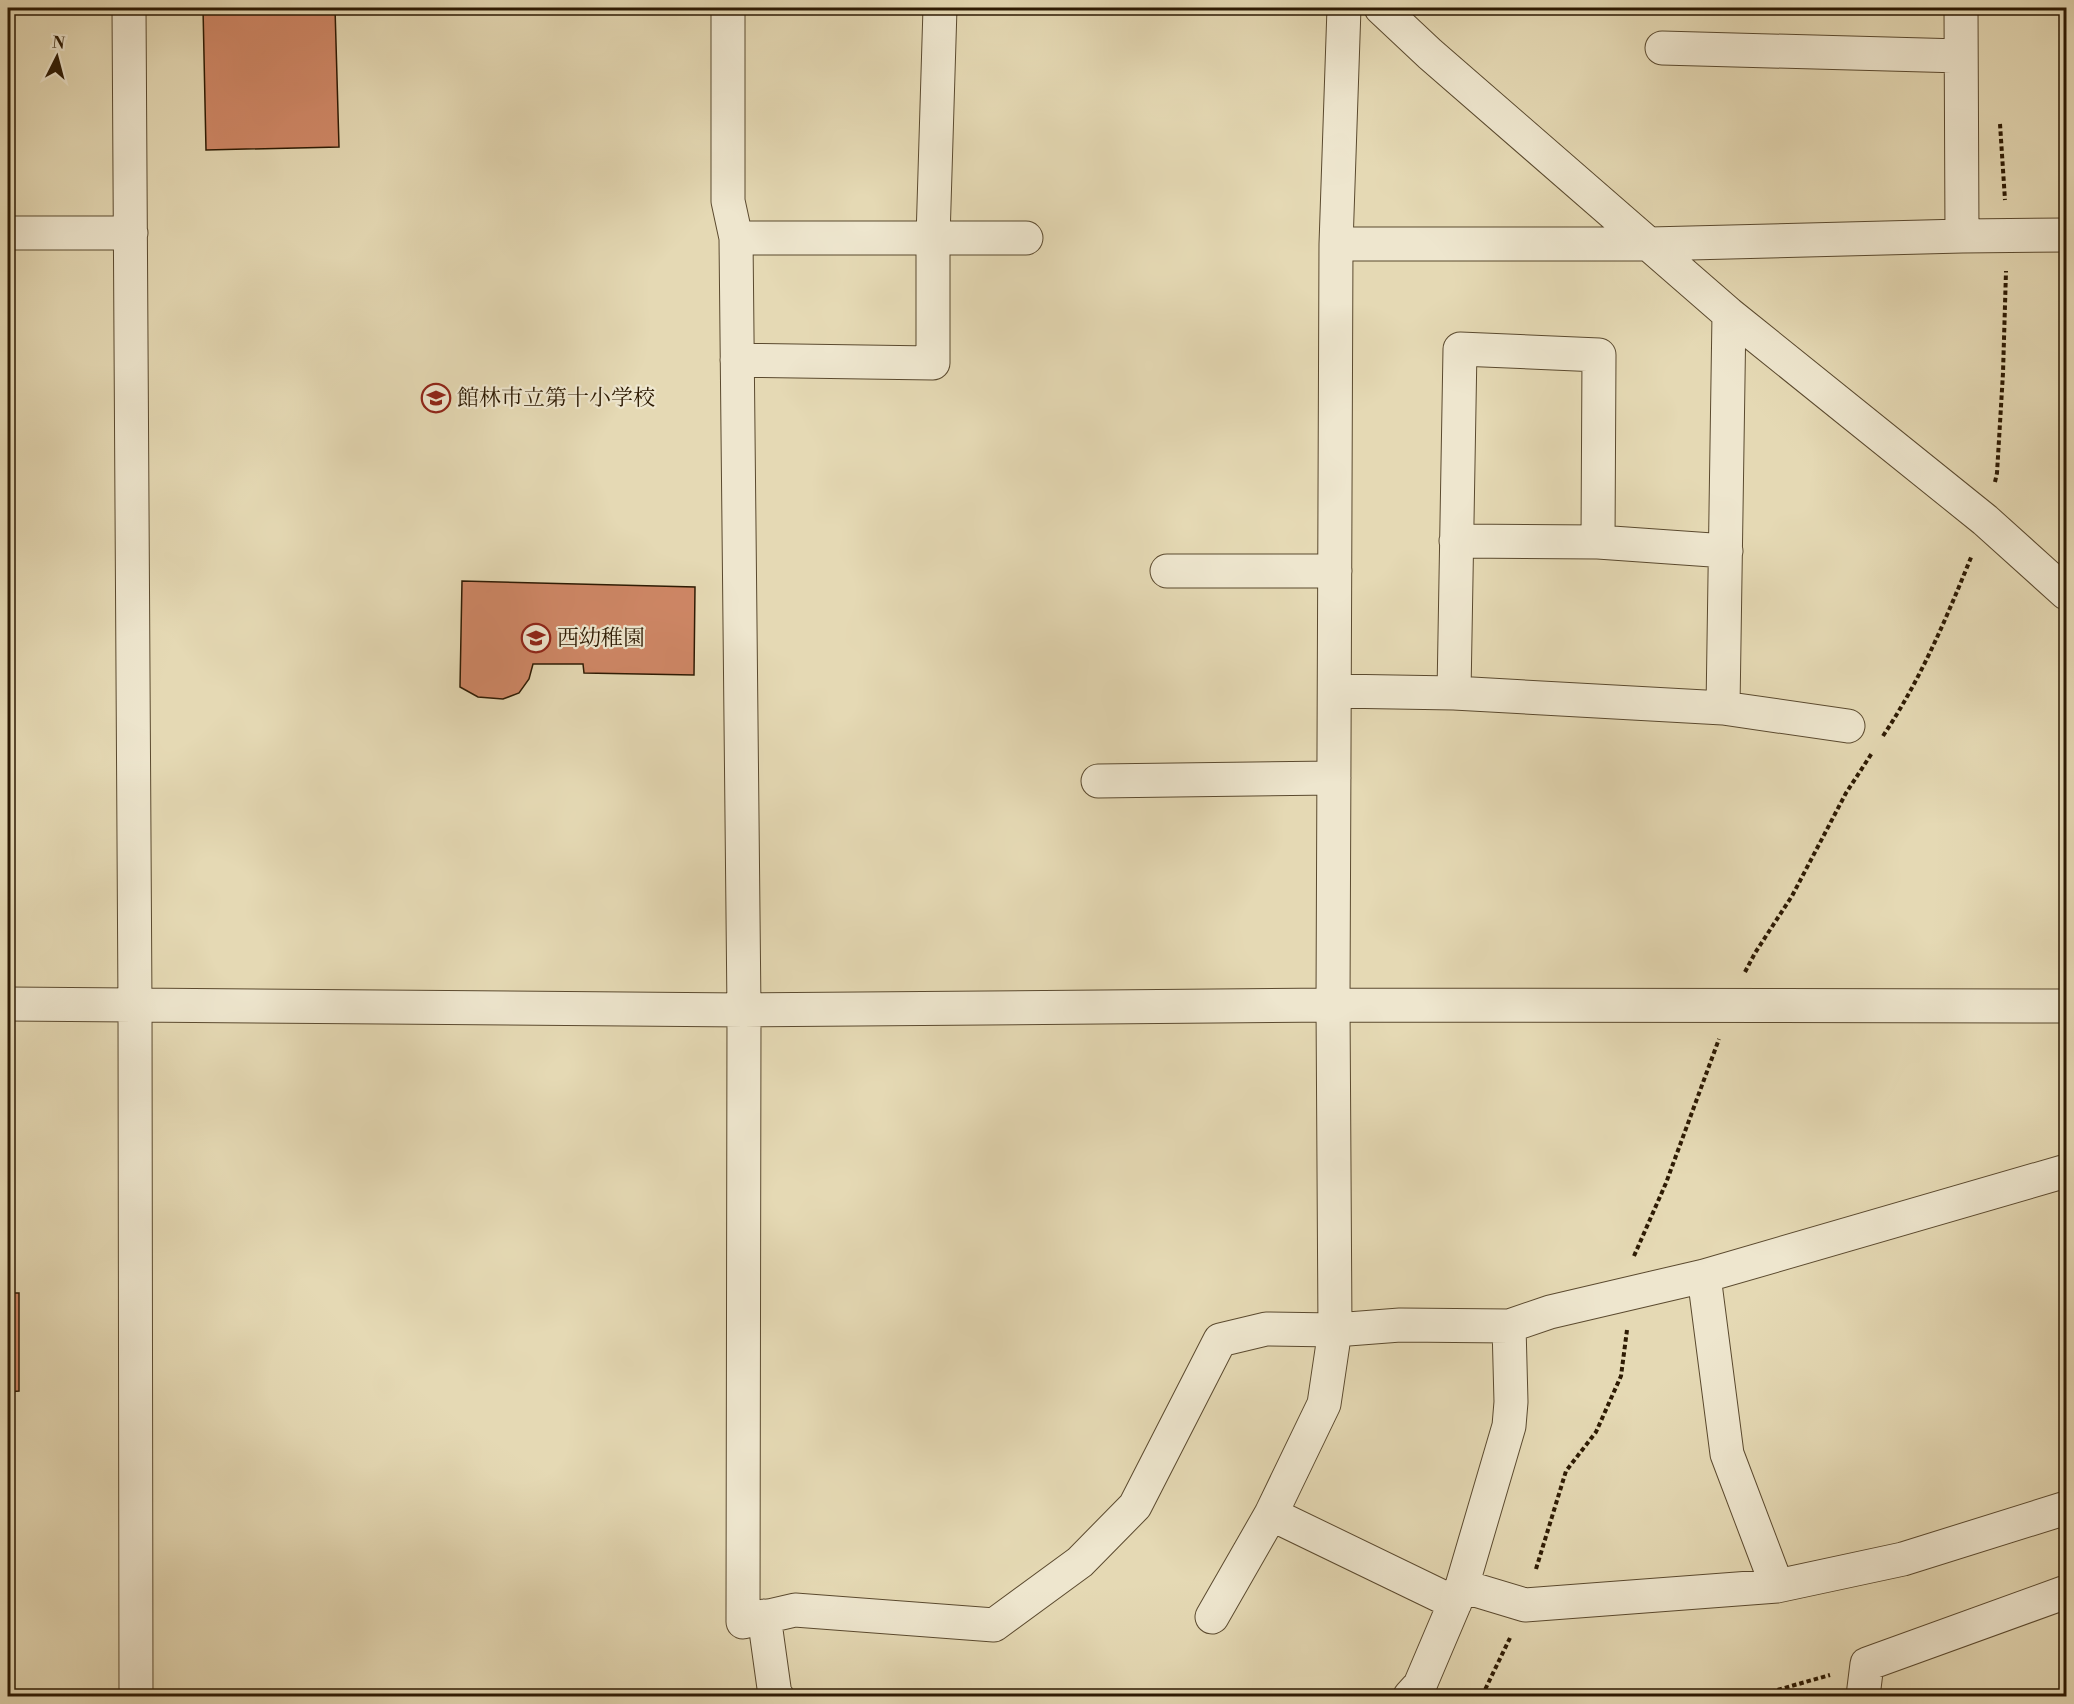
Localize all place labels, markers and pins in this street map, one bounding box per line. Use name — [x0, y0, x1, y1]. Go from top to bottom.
school or university icon: 館林市立第十小学校 — [420, 382, 452, 414]
place label: 館林市立第十小学校 — [457, 385, 655, 412]
school or university icon: 西幼稚園 — [520, 622, 552, 654]
place label: 西幼稚園 — [557, 625, 645, 652]

